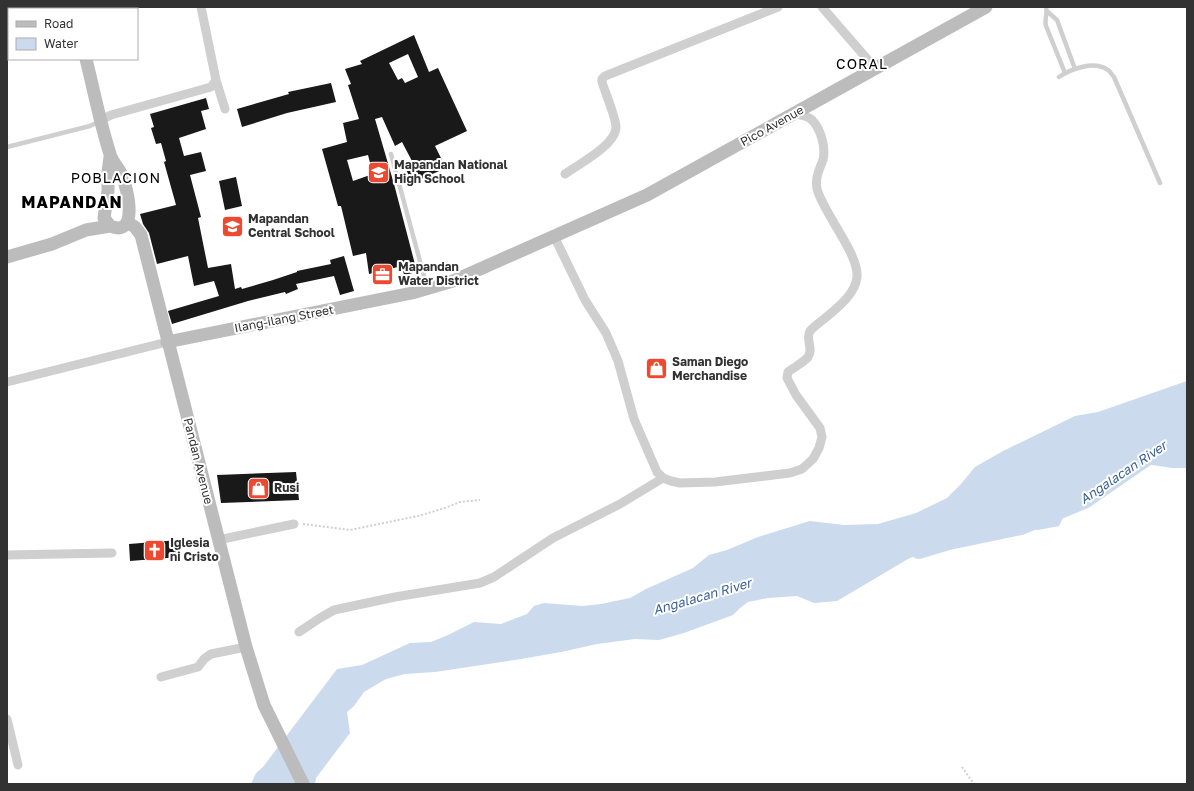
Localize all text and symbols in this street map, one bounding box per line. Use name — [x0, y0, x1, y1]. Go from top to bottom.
legend — [8, 8, 138, 60]
text: Road — [44, 16, 73, 31]
text: Water — [44, 36, 78, 51]
district label: CORAL — [836, 55, 888, 72]
street label: Pico Avenue — [737, 102, 806, 149]
place label: Mapandan National High School — [394, 157, 507, 186]
school or university icon: Mapandan National High School — [366, 159, 392, 185]
district label: POBLACION — [71, 169, 161, 186]
district label: MAPANDAN — [21, 192, 123, 212]
place label: Mapandan Central School — [248, 211, 335, 240]
school or university icon: Mapandan Central School — [219, 213, 245, 239]
place label: Mapandan Water District — [398, 259, 479, 288]
office icon: Mapandan Water District — [369, 261, 395, 287]
street label: Ilang-ilang Street — [233, 301, 335, 335]
place label: Saman Diego Merchandise — [672, 354, 748, 383]
shop icon: Saman Diego Merchandise — [643, 356, 669, 382]
street label: Pandan Avenue — [180, 416, 217, 506]
water label: Angalacan River — [1077, 436, 1171, 507]
shop icon: Rusi — [245, 475, 271, 501]
place label: Rusi — [274, 480, 299, 495]
place label: Iglesia ni Cristo — [170, 535, 219, 564]
church icon: Iglesia ni Cristo — [141, 537, 167, 563]
water label: Angalacan River — [651, 574, 755, 618]

